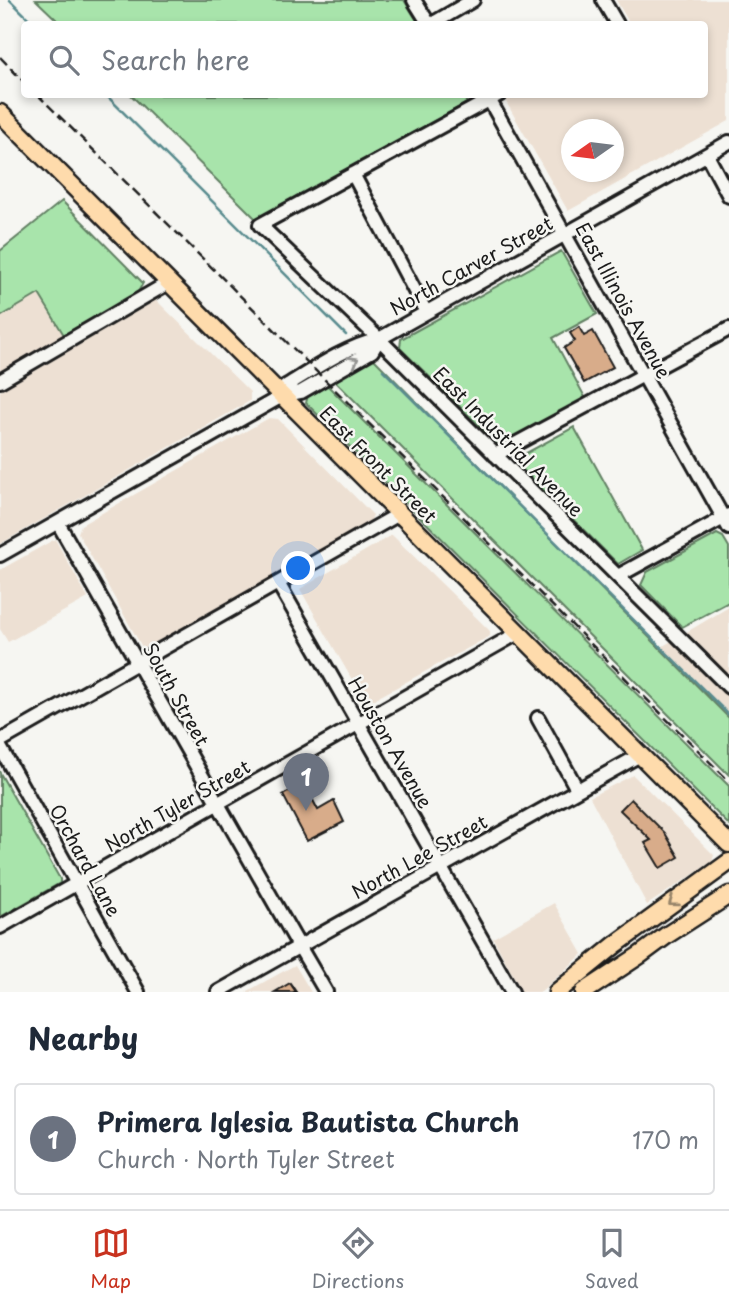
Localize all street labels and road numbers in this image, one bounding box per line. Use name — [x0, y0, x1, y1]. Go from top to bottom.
street label: North Carver Street — [384, 208, 558, 321]
street label: East Illinois Avenue — [569, 217, 679, 383]
street label: East Industrial Avenue — [428, 360, 590, 522]
street label: East Front Street — [314, 399, 444, 529]
street label: South Street — [137, 637, 217, 751]
street label: Houston Avenue — [342, 671, 440, 813]
street label: North Tyler Street — [99, 752, 255, 858]
street label: Orchard Lane — [43, 798, 129, 922]
street label: North Lee Street — [346, 807, 492, 905]

